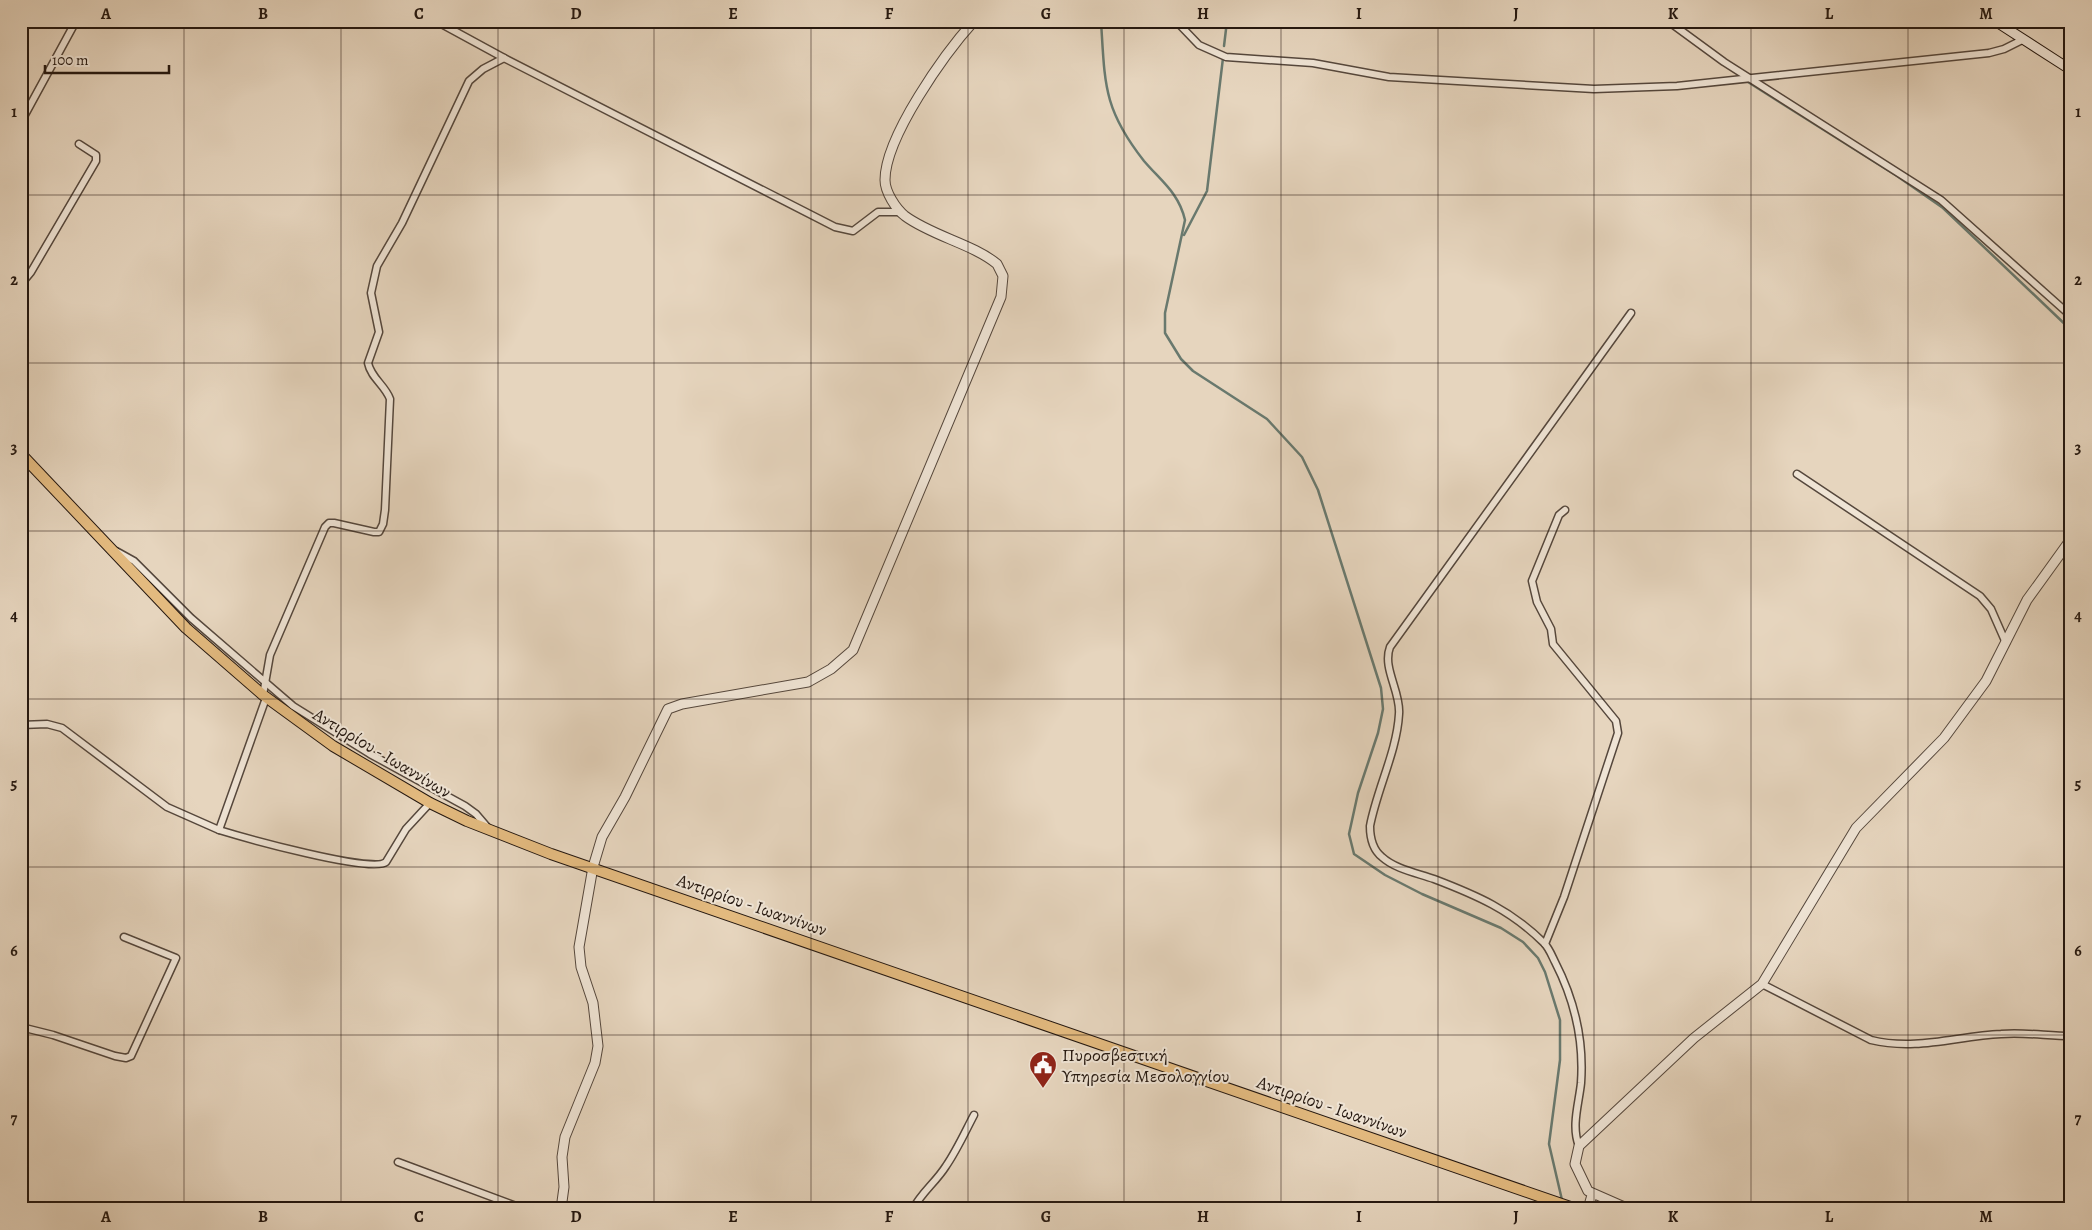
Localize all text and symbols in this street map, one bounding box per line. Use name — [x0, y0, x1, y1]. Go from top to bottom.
text: A — [100, 3, 112, 25]
text: B — [258, 3, 268, 25]
text: C — [414, 3, 424, 25]
text: D — [570, 3, 582, 25]
text: E — [728, 3, 738, 25]
text: F — [885, 3, 894, 25]
text: G — [1041, 3, 1051, 25]
text: H — [1197, 3, 1209, 25]
text: I — [1356, 3, 1362, 25]
text: J — [1513, 3, 1519, 25]
text: K — [1668, 3, 1679, 25]
text: L — [1825, 3, 1834, 25]
text: M — [1979, 3, 1993, 25]
scale bar — [45, 42, 169, 74]
text: 100 m — [52, 50, 89, 70]
text: 1 — [11, 101, 17, 123]
text: 1 — [2075, 101, 2081, 123]
text: 2 — [10, 269, 18, 291]
text: 2 — [2074, 269, 2082, 291]
text: 3 — [11, 437, 18, 459]
text: 3 — [2075, 437, 2082, 459]
text: 4 — [10, 605, 18, 627]
text: 4 — [2074, 605, 2082, 627]
street label: Αντιρρίου - Ιωαννίνων — [308, 702, 455, 804]
text: 5 — [11, 773, 18, 795]
text: 5 — [2075, 773, 2082, 795]
street label: Αντιρρίου - Ιωαννίνων — [673, 868, 830, 942]
text: 6 — [10, 940, 18, 962]
text: 6 — [2074, 940, 2082, 962]
place label: Πυροσβεστική Υπηρεσία Μεσολογγίου — [1061, 1043, 1230, 1088]
public building icon: Πυροσβεστική Υπηρεσία Μεσολογγίου — [1028, 1050, 1058, 1089]
street label: Αντιρρίου - Ιωαννίνων — [1253, 1070, 1410, 1144]
text: 7 — [11, 1108, 18, 1130]
text: 7 — [2075, 1108, 2082, 1130]
text: A — [100, 1206, 112, 1228]
text: B — [258, 1206, 268, 1228]
text: C — [414, 1206, 424, 1228]
text: D — [570, 1206, 582, 1228]
text: E — [728, 1206, 738, 1228]
text: F — [885, 1206, 894, 1228]
text: G — [1041, 1206, 1051, 1228]
text: H — [1197, 1206, 1209, 1228]
text: I — [1356, 1206, 1362, 1228]
text: J — [1513, 1206, 1519, 1228]
text: K — [1668, 1206, 1679, 1228]
text: L — [1825, 1206, 1834, 1228]
text: M — [1979, 1206, 1993, 1228]

